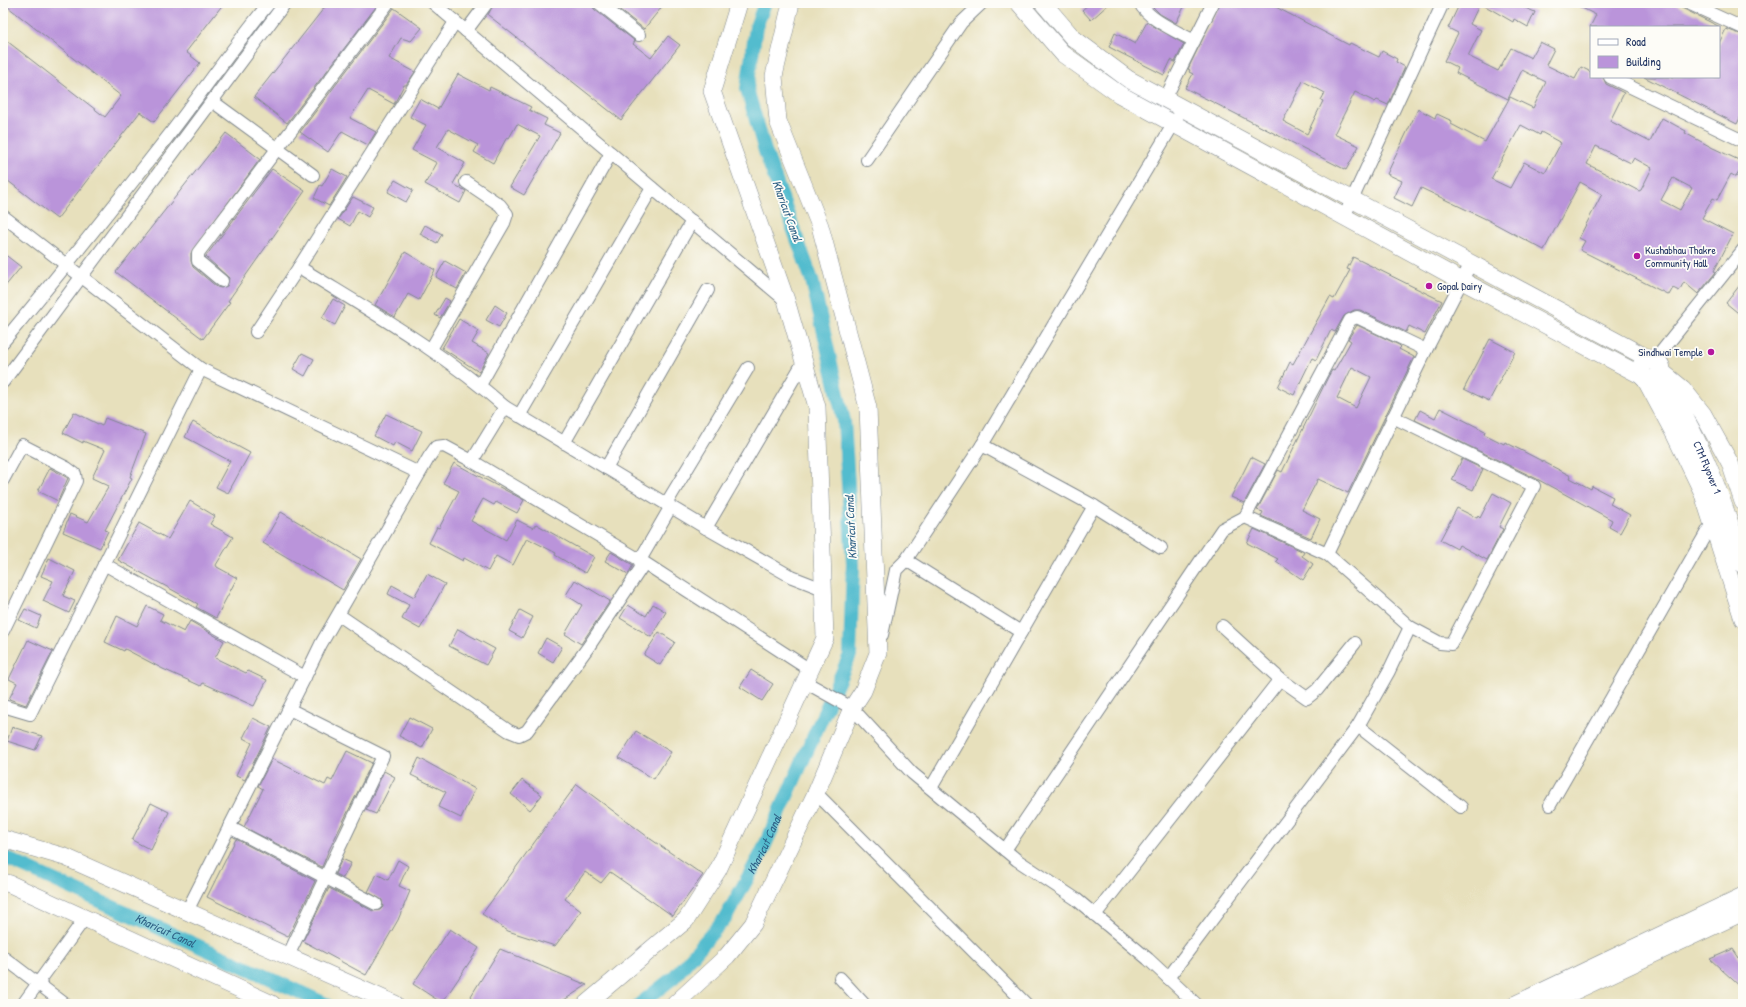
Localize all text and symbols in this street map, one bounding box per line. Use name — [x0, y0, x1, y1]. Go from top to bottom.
legend — [1590, 26, 1720, 78]
text: Road — [1626, 33, 1646, 50]
text: Building — [1626, 53, 1661, 70]
water label: Kharicut Canal — [768, 178, 807, 245]
place label: Kushabhau Thakre Community Hall — [1645, 243, 1717, 270]
marker: Kushabhau Thakre Community Hall — [1632, 251, 1642, 261]
place label: Gopal Dairy — [1437, 279, 1482, 293]
marker: Gopal Dairy — [1424, 281, 1434, 291]
place label: Sindhwai Temple — [1638, 345, 1704, 359]
marker: Sindhwai Temple — [1706, 347, 1716, 357]
street label: CTM Flyover 1 — [1690, 439, 1725, 496]
water label: Kharicut Canal — [840, 494, 861, 560]
water label: Kharicut Canal — [742, 811, 786, 877]
water label: Kharicut Canal — [132, 909, 199, 952]

